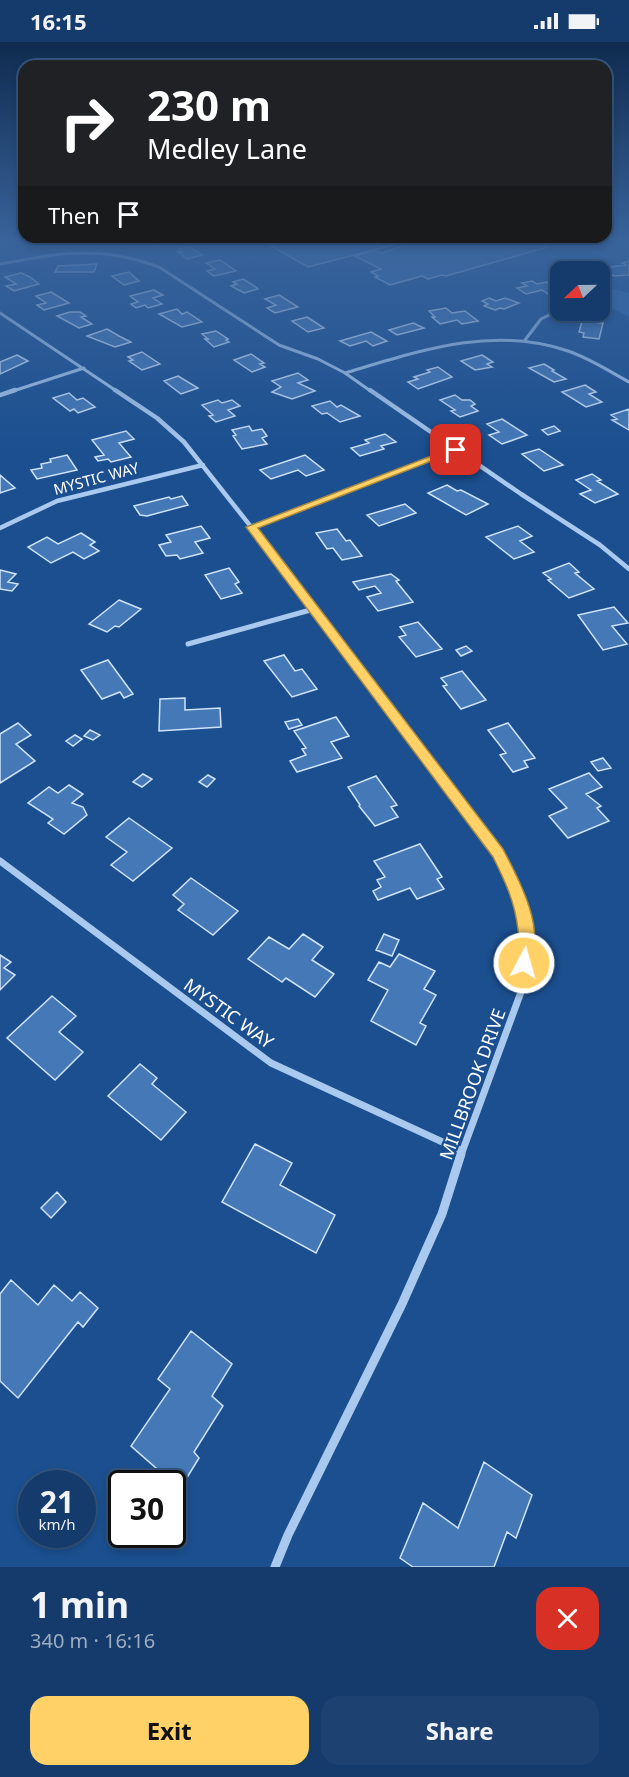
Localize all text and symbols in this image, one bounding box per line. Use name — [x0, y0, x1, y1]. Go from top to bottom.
text: 16:15 — [30, 6, 87, 36]
text: 230 m — [147, 76, 271, 133]
icon: right — [48, 84, 126, 162]
text: Medley Lane — [147, 130, 307, 167]
icon: arrive — [112, 198, 145, 231]
text: Then — [48, 200, 100, 230]
north arrow — [550, 261, 610, 321]
map controls — [550, 261, 610, 321]
pin — [430, 424, 481, 475]
icon: arrive — [439, 433, 472, 466]
street label: MYSTIC WAY — [51, 457, 141, 499]
position arrow — [492, 931, 556, 995]
street label: MYSTIC WAY — [179, 972, 279, 1054]
street label: MILLBROOK DRIVE — [433, 1005, 511, 1163]
speed limit sign: 30 — [108, 1470, 186, 1548]
text: 21 — [40, 1481, 74, 1522]
text: km/h — [39, 1514, 75, 1534]
text: 1 min — [30, 1580, 129, 1629]
button: close — [536, 1587, 599, 1650]
text: 340 m · 16:16 — [30, 1627, 155, 1654]
button: Exit — [30, 1696, 309, 1765]
button: Share — [321, 1696, 599, 1765]

